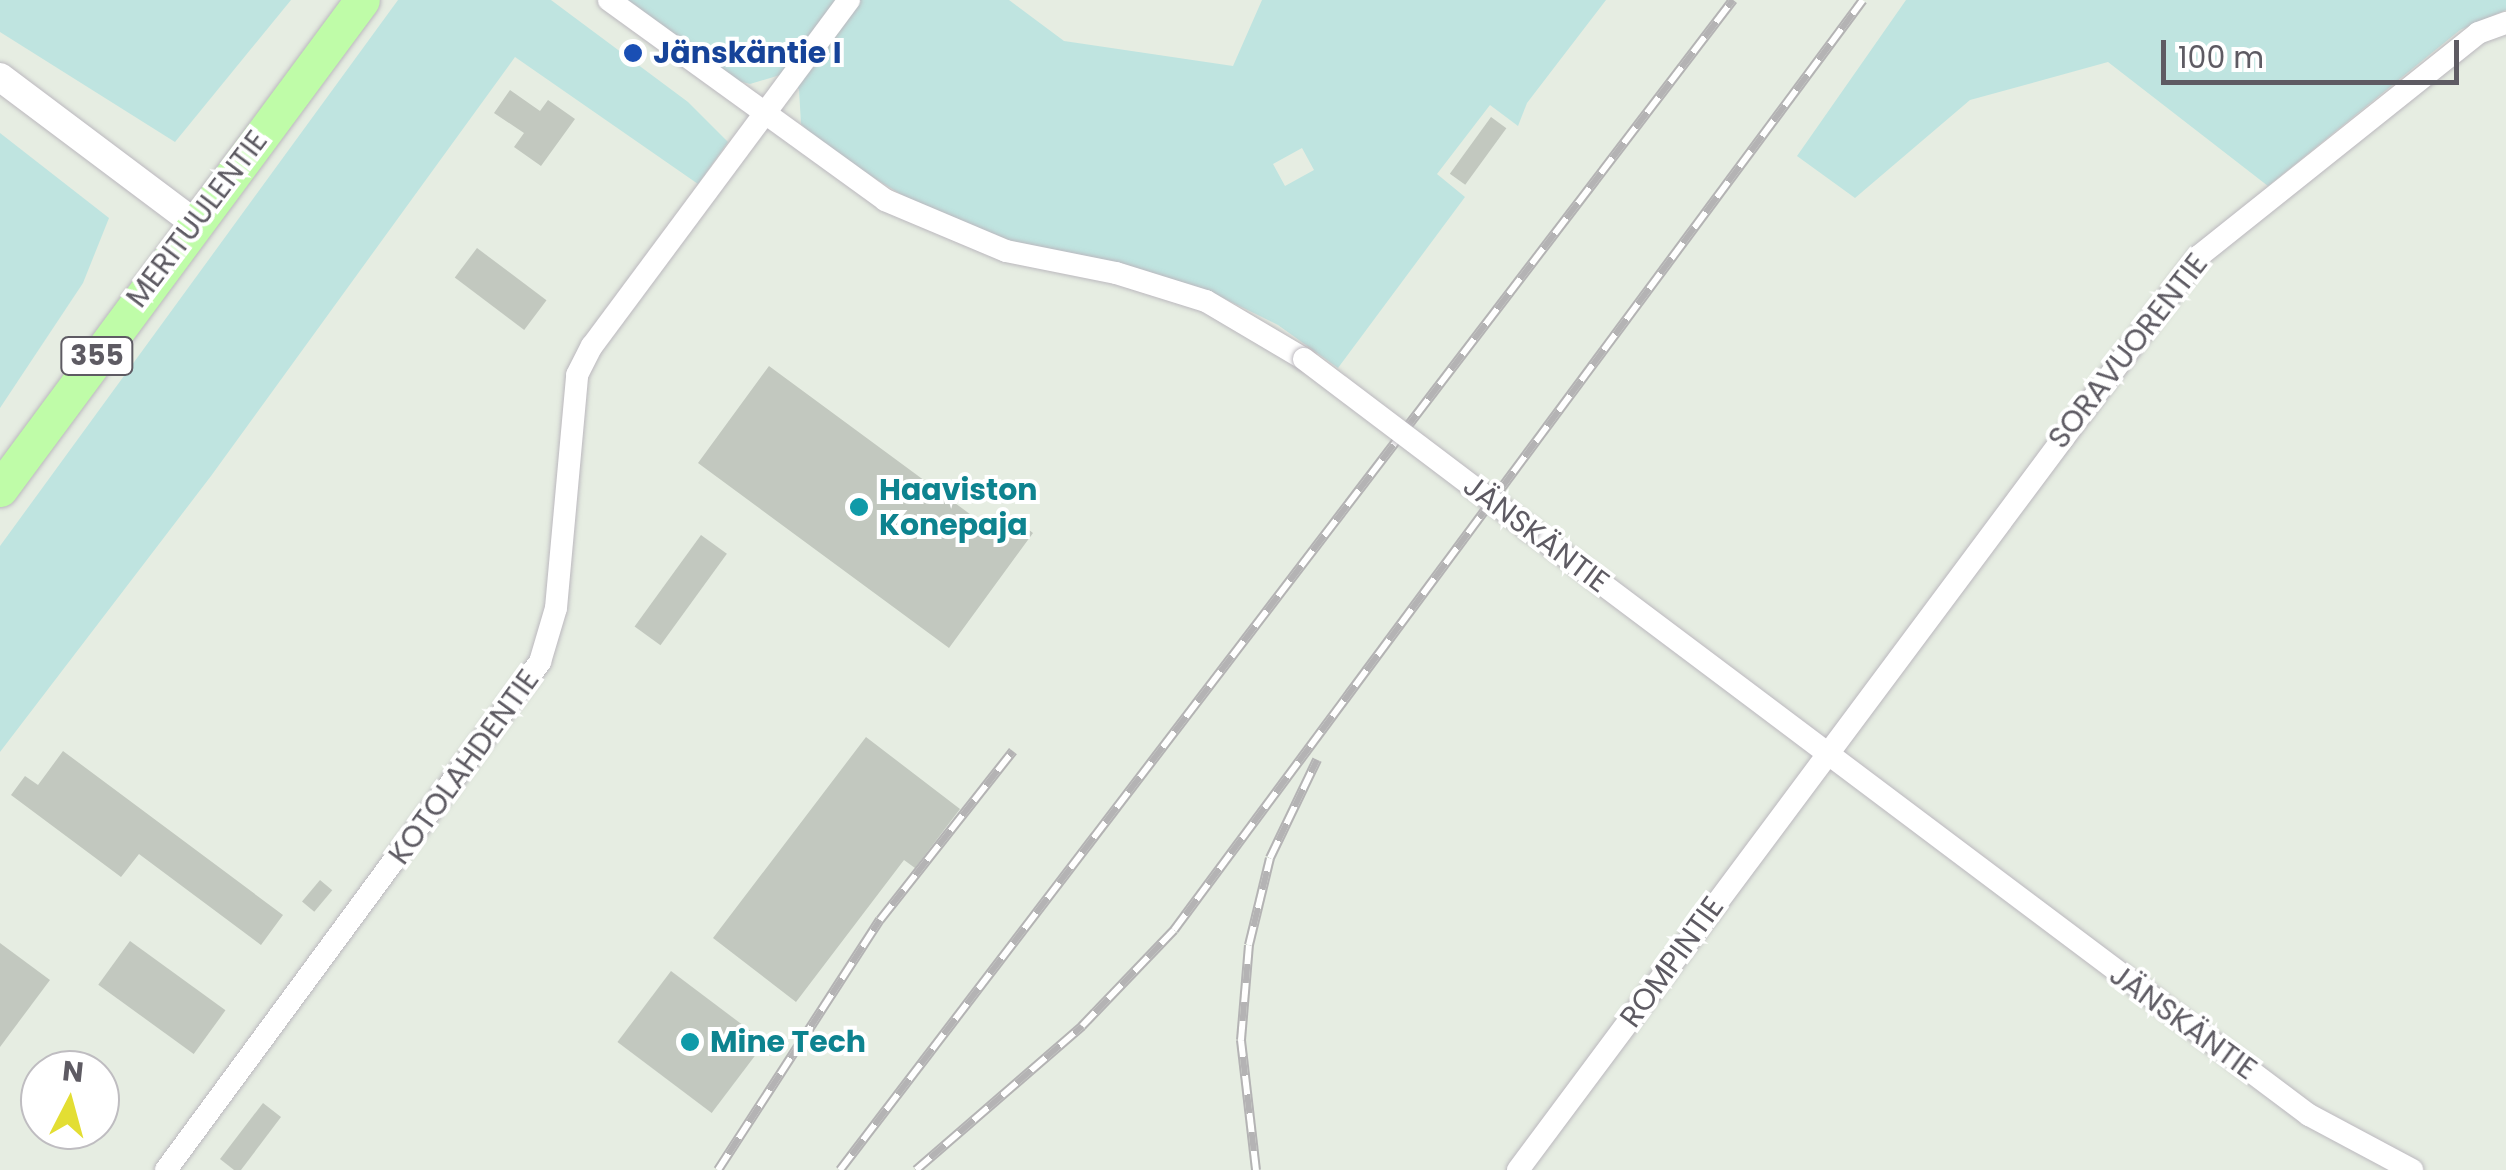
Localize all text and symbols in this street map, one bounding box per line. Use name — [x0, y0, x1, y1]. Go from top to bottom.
scale bar — [2166, 20, 2464, 82]
place label: Jänskäntie I — [653, 35, 842, 71]
text: 100 m — [2178, 36, 2264, 79]
marker: Jänskäntie I — [622, 42, 644, 64]
street label: MERITUULENTIE — [119, 124, 275, 314]
street label: SORAVUORENTIE — [2041, 246, 2215, 456]
road number: 355 — [59, 333, 134, 379]
street label: JÄNSKÄNTIE — [1456, 468, 1616, 600]
place label: Haaviston Konepaja — [879, 472, 1038, 542]
marker: Haaviston Konepaja — [848, 496, 870, 518]
street label: KOTOLAHDENTIE — [381, 663, 547, 871]
street label: ROMPINTIE — [1613, 890, 1731, 1034]
street label: JÄNSKÄNTIE — [2102, 957, 2264, 1087]
place label: Mine Tech — [710, 1024, 866, 1060]
marker: Mine Tech — [679, 1031, 701, 1053]
north arrow — [20, 1050, 120, 1150]
text: N — [60, 1051, 85, 1092]

